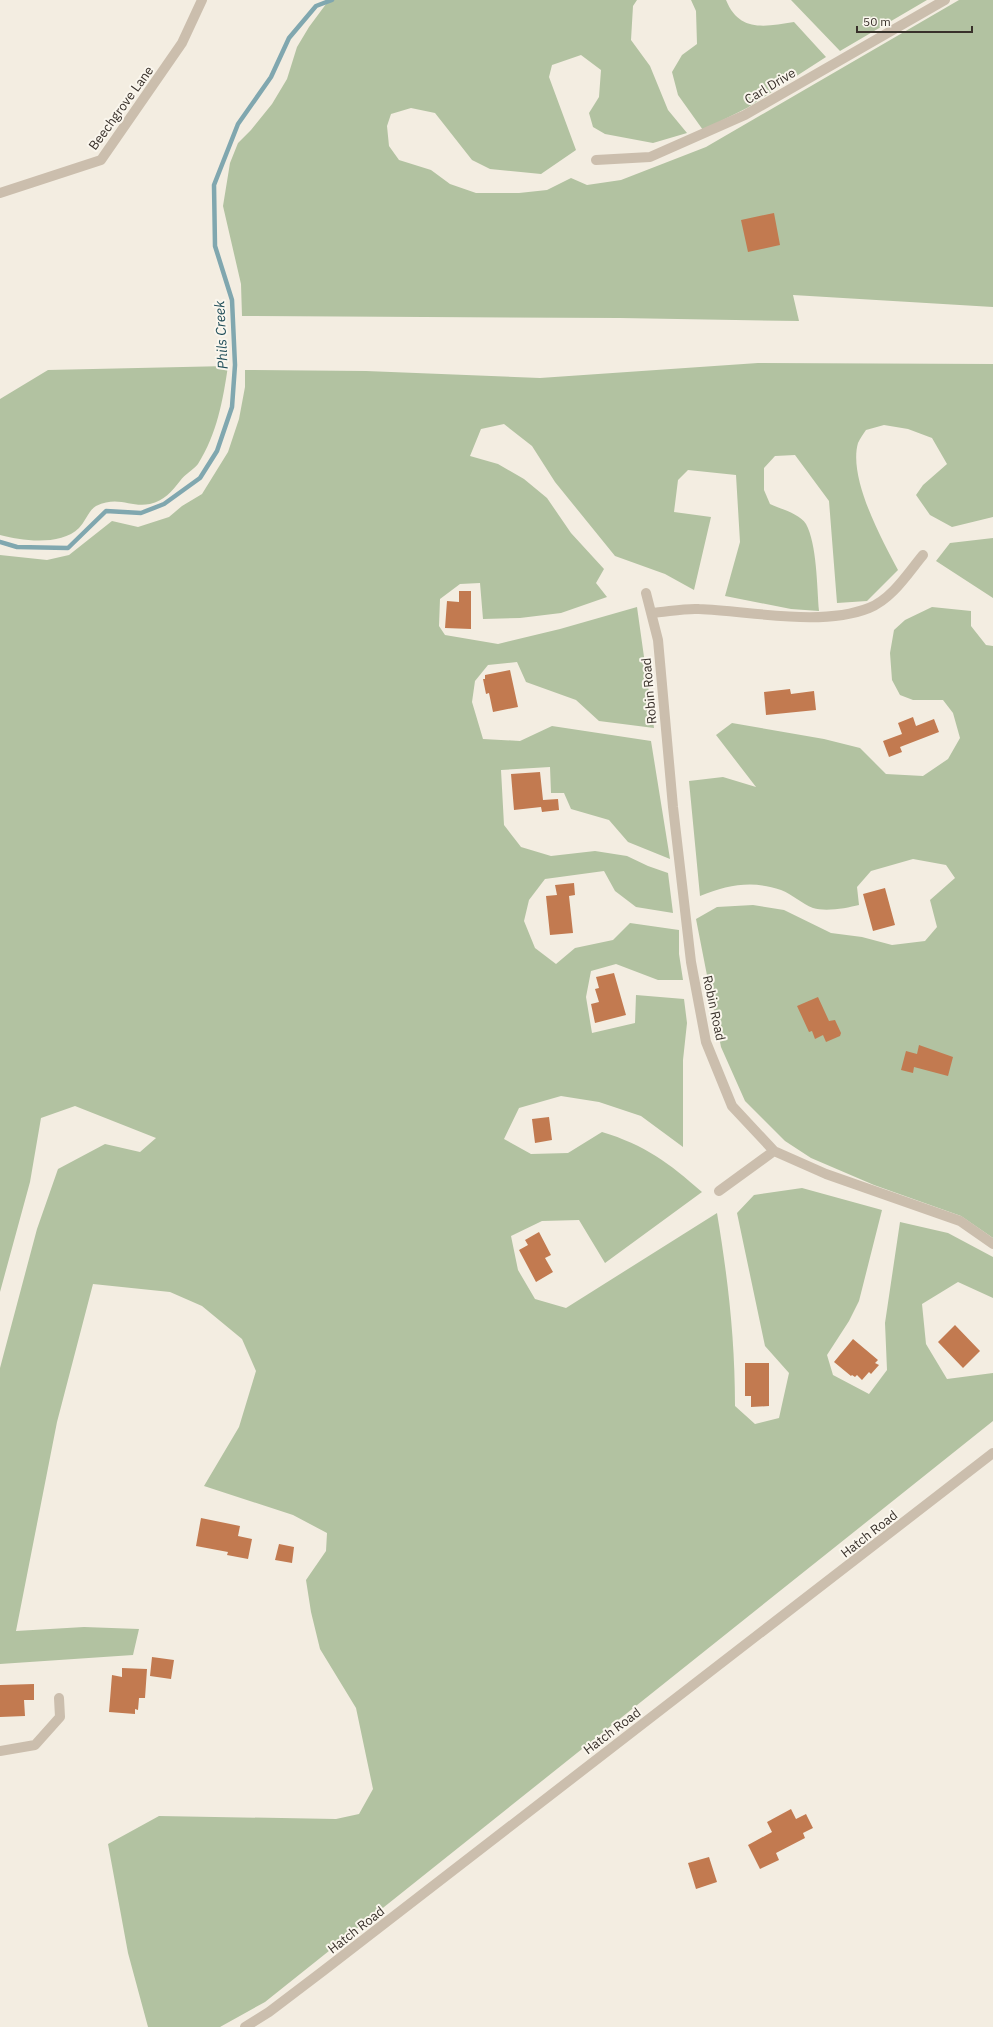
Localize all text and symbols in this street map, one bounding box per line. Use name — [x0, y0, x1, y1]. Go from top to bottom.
scale bar — [857, 8, 972, 34]
text: 50 m — [863, 14, 891, 29]
street label: Beechgrove Lane — [85, 63, 157, 153]
street label: Carl Drive — [741, 64, 799, 108]
water label: Phils Creek — [210, 300, 232, 370]
street label: Robin Road — [638, 657, 660, 725]
street label: Robin Road — [699, 974, 729, 1042]
street label: Hatch Road — [837, 1507, 901, 1561]
street label: Hatch Road — [580, 1704, 644, 1758]
street label: Hatch Road — [324, 1903, 388, 1957]

